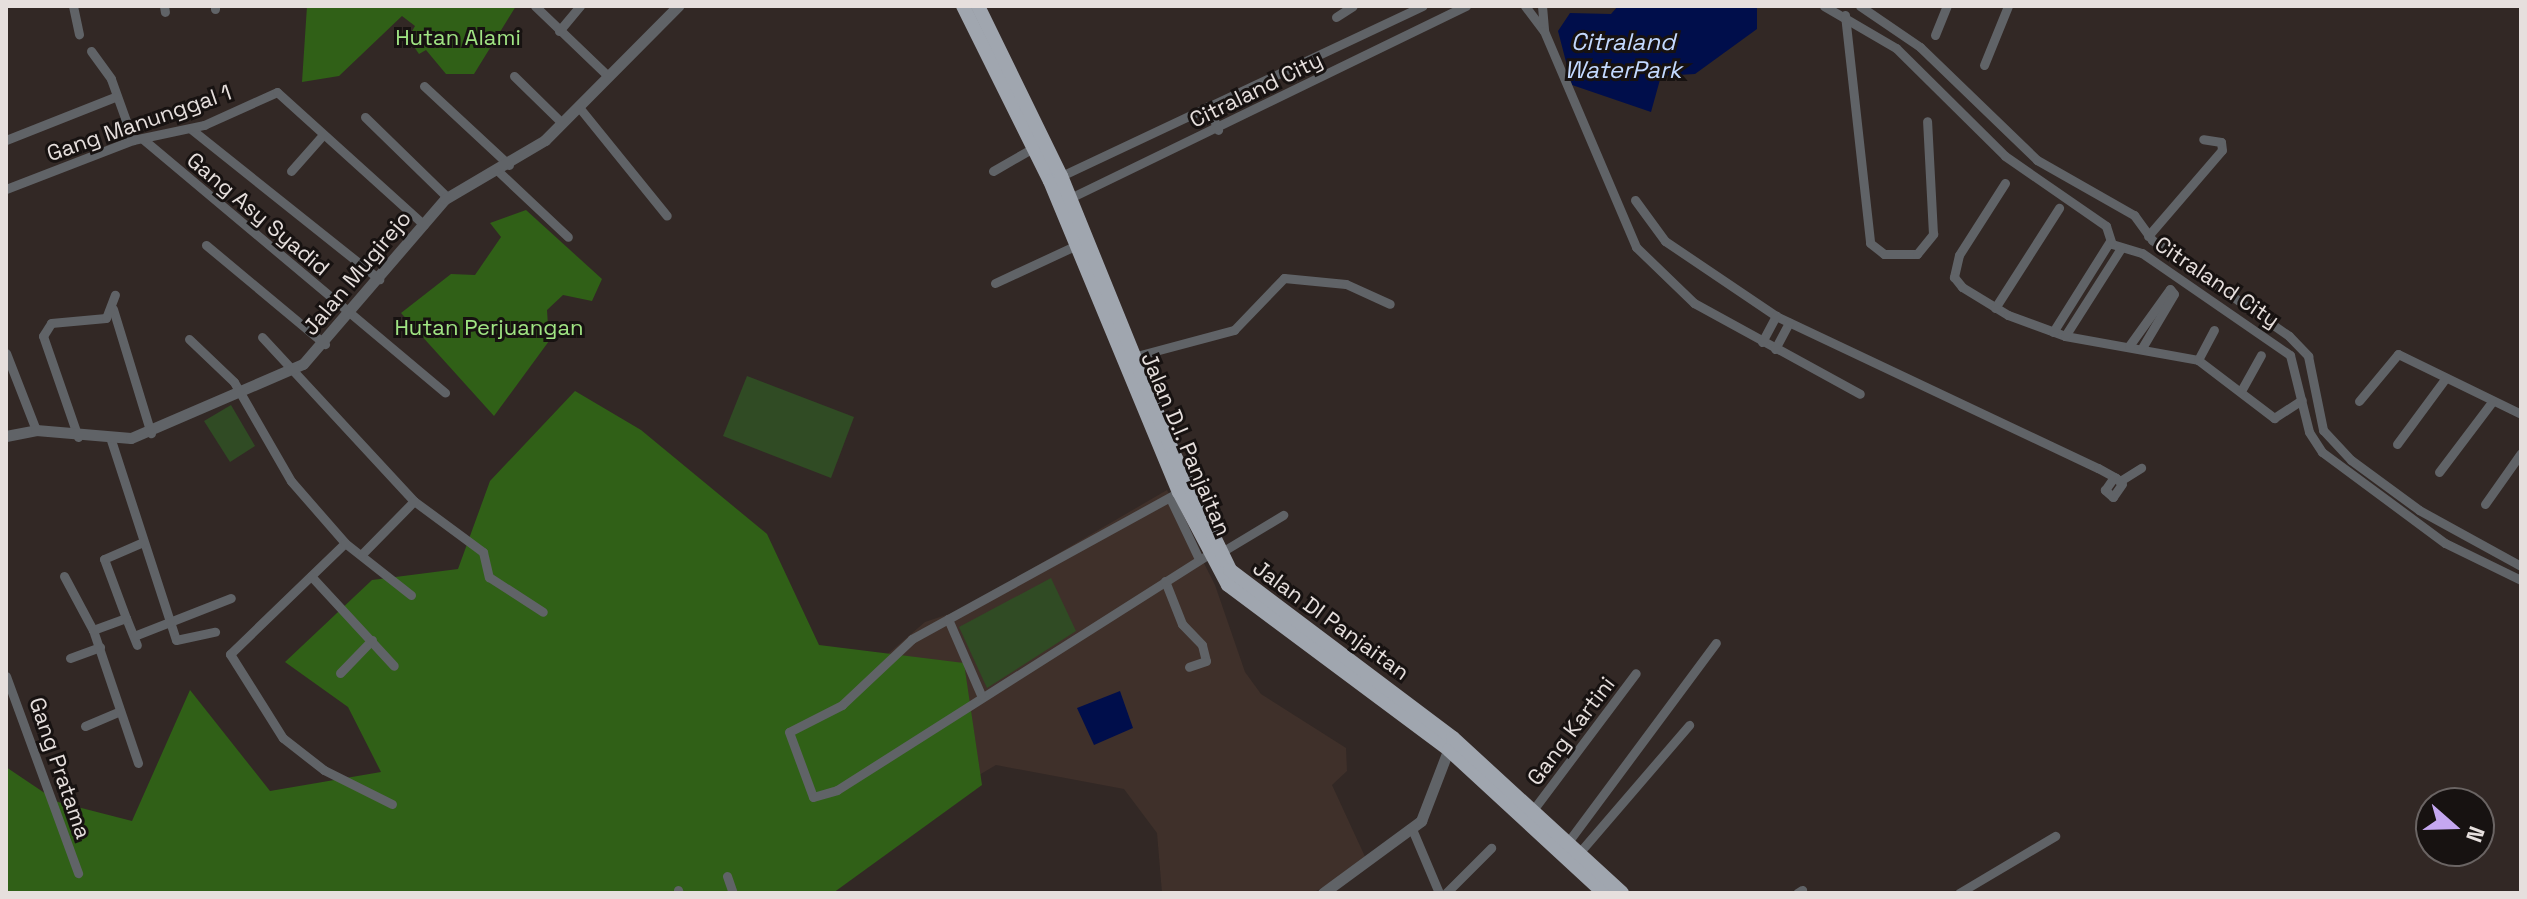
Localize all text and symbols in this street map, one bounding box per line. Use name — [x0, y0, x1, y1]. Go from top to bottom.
park label: Hutan Alami — [395, 25, 521, 51]
water label: Citraland WaterPark — [1564, 28, 1682, 84]
street label: Citraland City — [1185, 46, 1327, 134]
street label: Gang Manunggal 1 — [43, 79, 235, 167]
street label: Gang Asy Syadid — [181, 147, 335, 281]
street label: Jalan Mugirejo — [297, 205, 417, 341]
street label: Citraland City — [2150, 231, 2284, 333]
park label: Hutan Perjuangan — [394, 315, 584, 341]
street label: Jalan D.I. Panjaitan — [1135, 348, 1237, 540]
street label: Jalan DI Panjaitan — [1248, 554, 1414, 686]
street label: Gang Kartini — [1522, 671, 1620, 791]
street label: Gang Pratama — [23, 694, 97, 842]
north arrow — [2415, 787, 2495, 867]
text: N — [2460, 823, 2491, 846]

